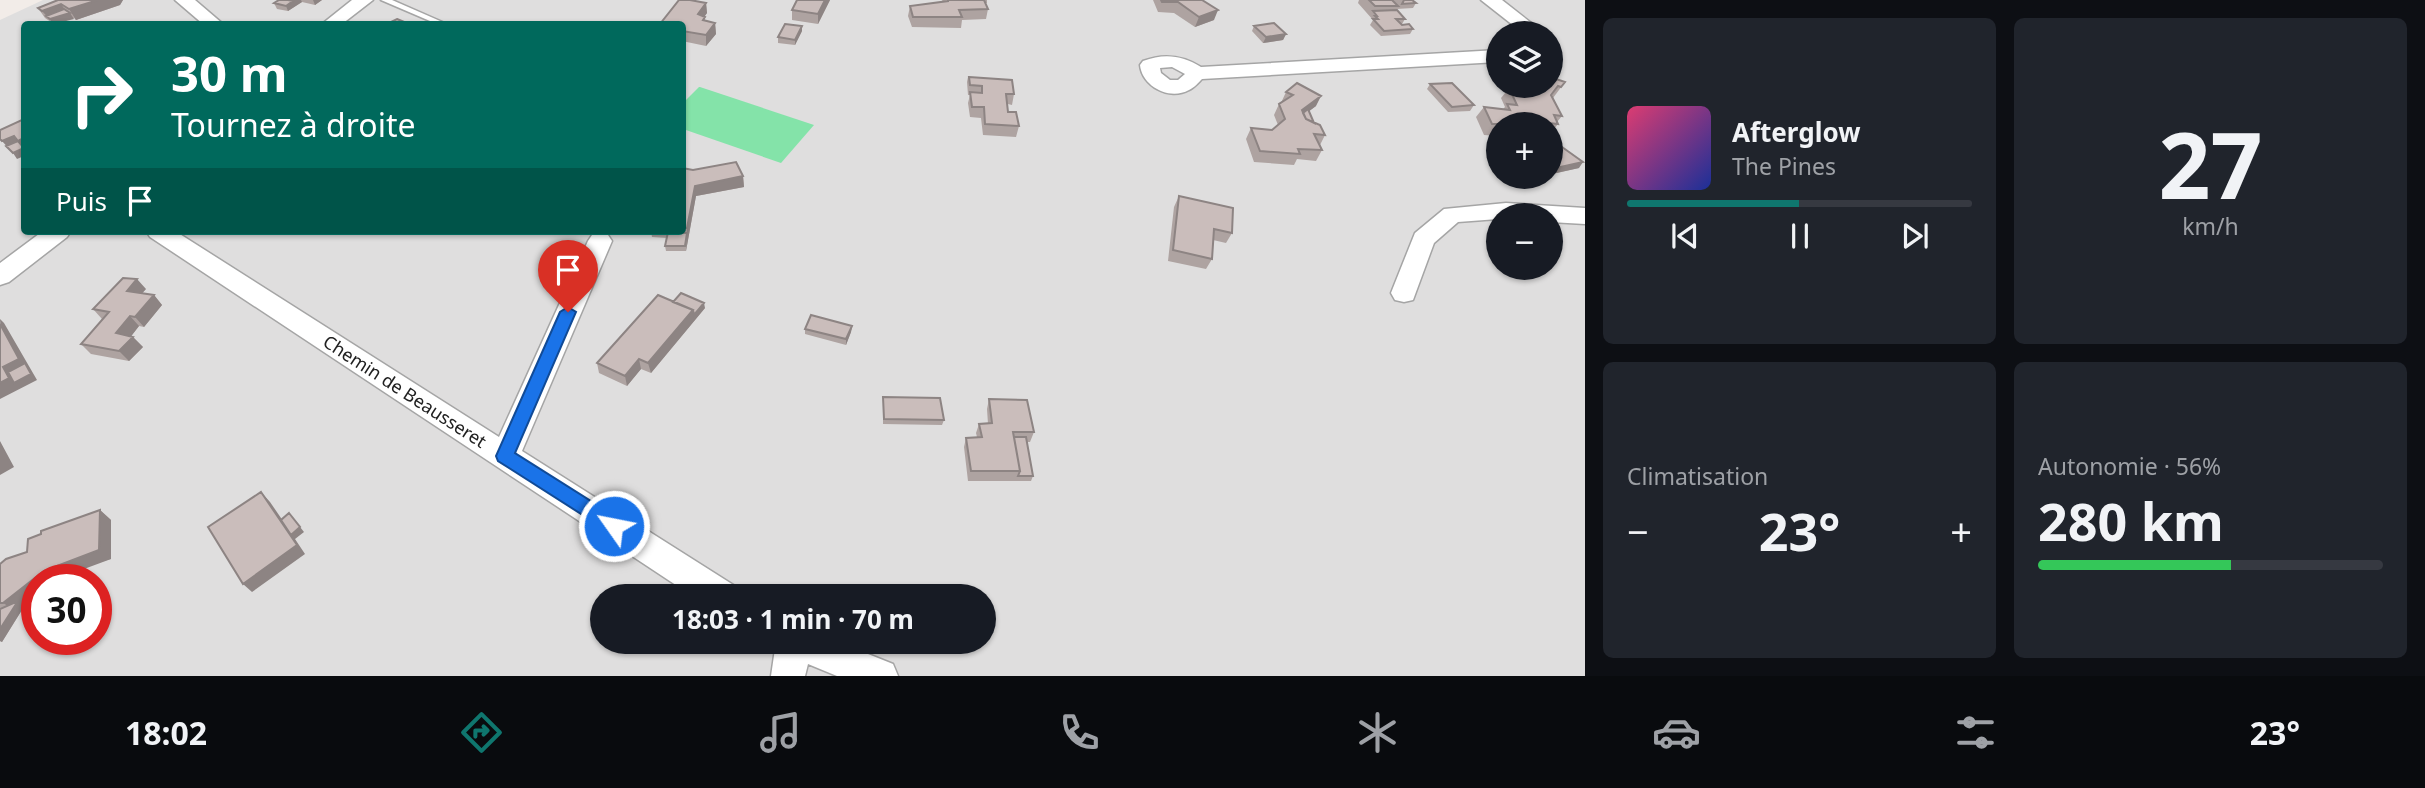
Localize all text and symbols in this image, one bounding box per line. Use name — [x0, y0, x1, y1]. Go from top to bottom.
map controls — [1486, 21, 1563, 280]
button: layers — [1486, 21, 1563, 98]
text: 30 m — [171, 40, 288, 106]
icon: right — [56, 49, 147, 140]
text: 27 — [2158, 102, 2263, 226]
text: Tournez à droite — [171, 103, 416, 146]
button: + — [1486, 112, 1563, 189]
text: Afterglow — [1732, 114, 1860, 150]
text: The Pines — [1732, 150, 1836, 182]
icon: arrive — [121, 182, 159, 220]
text: Puis — [56, 183, 107, 219]
button: − — [1486, 203, 1563, 280]
text: km/h — [2182, 210, 2239, 242]
icon: previous — [1666, 217, 1704, 255]
icon: pause — [1781, 217, 1819, 255]
icon: next — [1896, 217, 1934, 255]
pin — [538, 240, 598, 312]
icon: arrive — [549, 251, 587, 289]
street label: Chemin de Beausseret — [319, 329, 492, 453]
text: Autonomie · 56% — [2038, 450, 2221, 482]
text: Climatisation — [1627, 460, 1768, 492]
text: 280 km — [2038, 485, 2224, 556]
position arrow — [577, 489, 651, 563]
text: 23° — [1759, 495, 1840, 566]
text: − — [1627, 505, 1649, 557]
text: + — [1950, 505, 1972, 557]
speed limit sign: 30 — [21, 564, 112, 655]
text: 18:03 · 1 min · 70 m — [672, 601, 914, 637]
icon: directions — [457, 708, 506, 757]
icon: music — [756, 708, 805, 757]
icon: phone — [1055, 708, 1104, 757]
icon: climate — [1353, 708, 1402, 757]
icon: car — [1652, 708, 1701, 757]
icon: filters — [1951, 708, 2000, 757]
text: 18:02 — [125, 711, 207, 754]
text: 23° — [2250, 711, 2300, 754]

